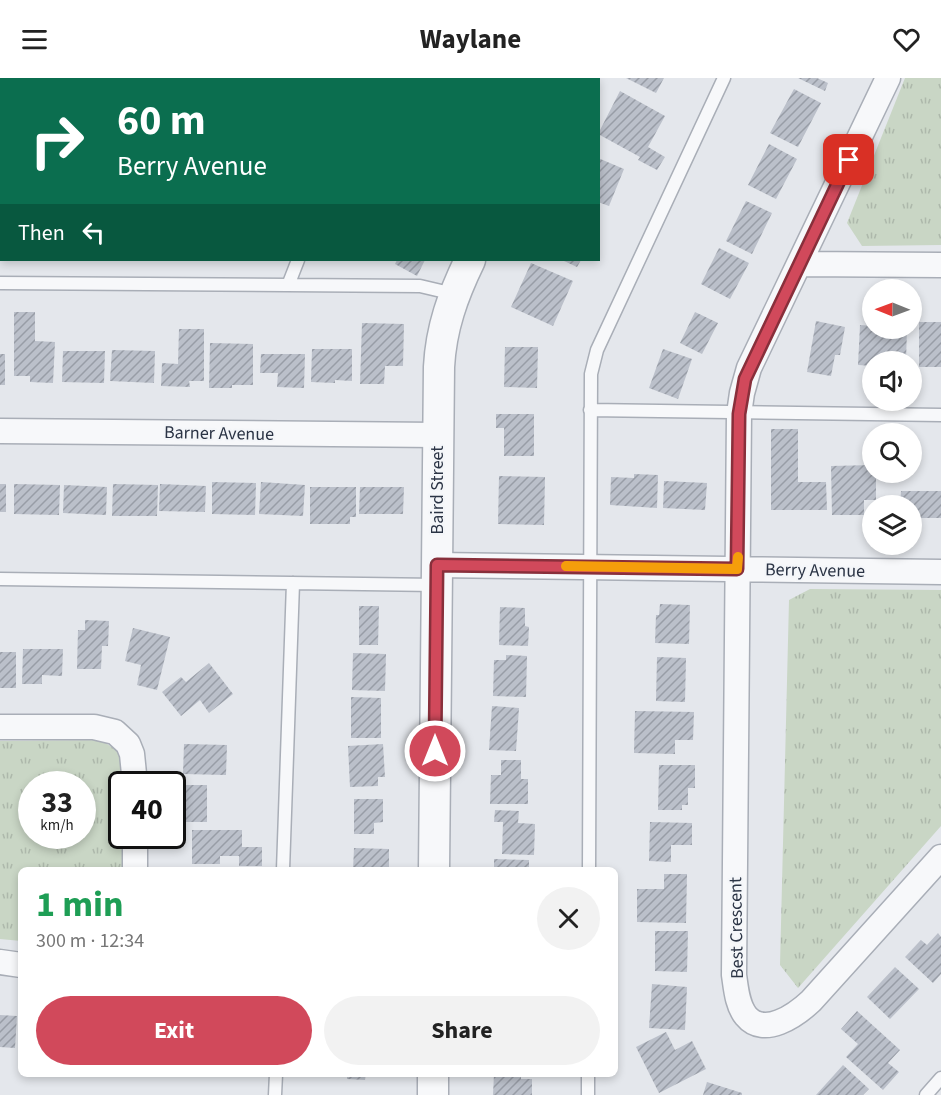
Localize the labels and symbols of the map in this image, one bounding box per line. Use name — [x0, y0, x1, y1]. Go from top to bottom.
pin — [823, 134, 874, 185]
north arrow — [862, 279, 922, 339]
street label: Barner Avenue — [164, 420, 274, 447]
street label: Baird Street — [425, 446, 450, 534]
street label: Berry Avenue — [765, 557, 865, 584]
position arrow — [403, 719, 467, 783]
speed limit sign: 40 — [108, 771, 186, 849]
street label: Best Crescent — [723, 877, 750, 979]

